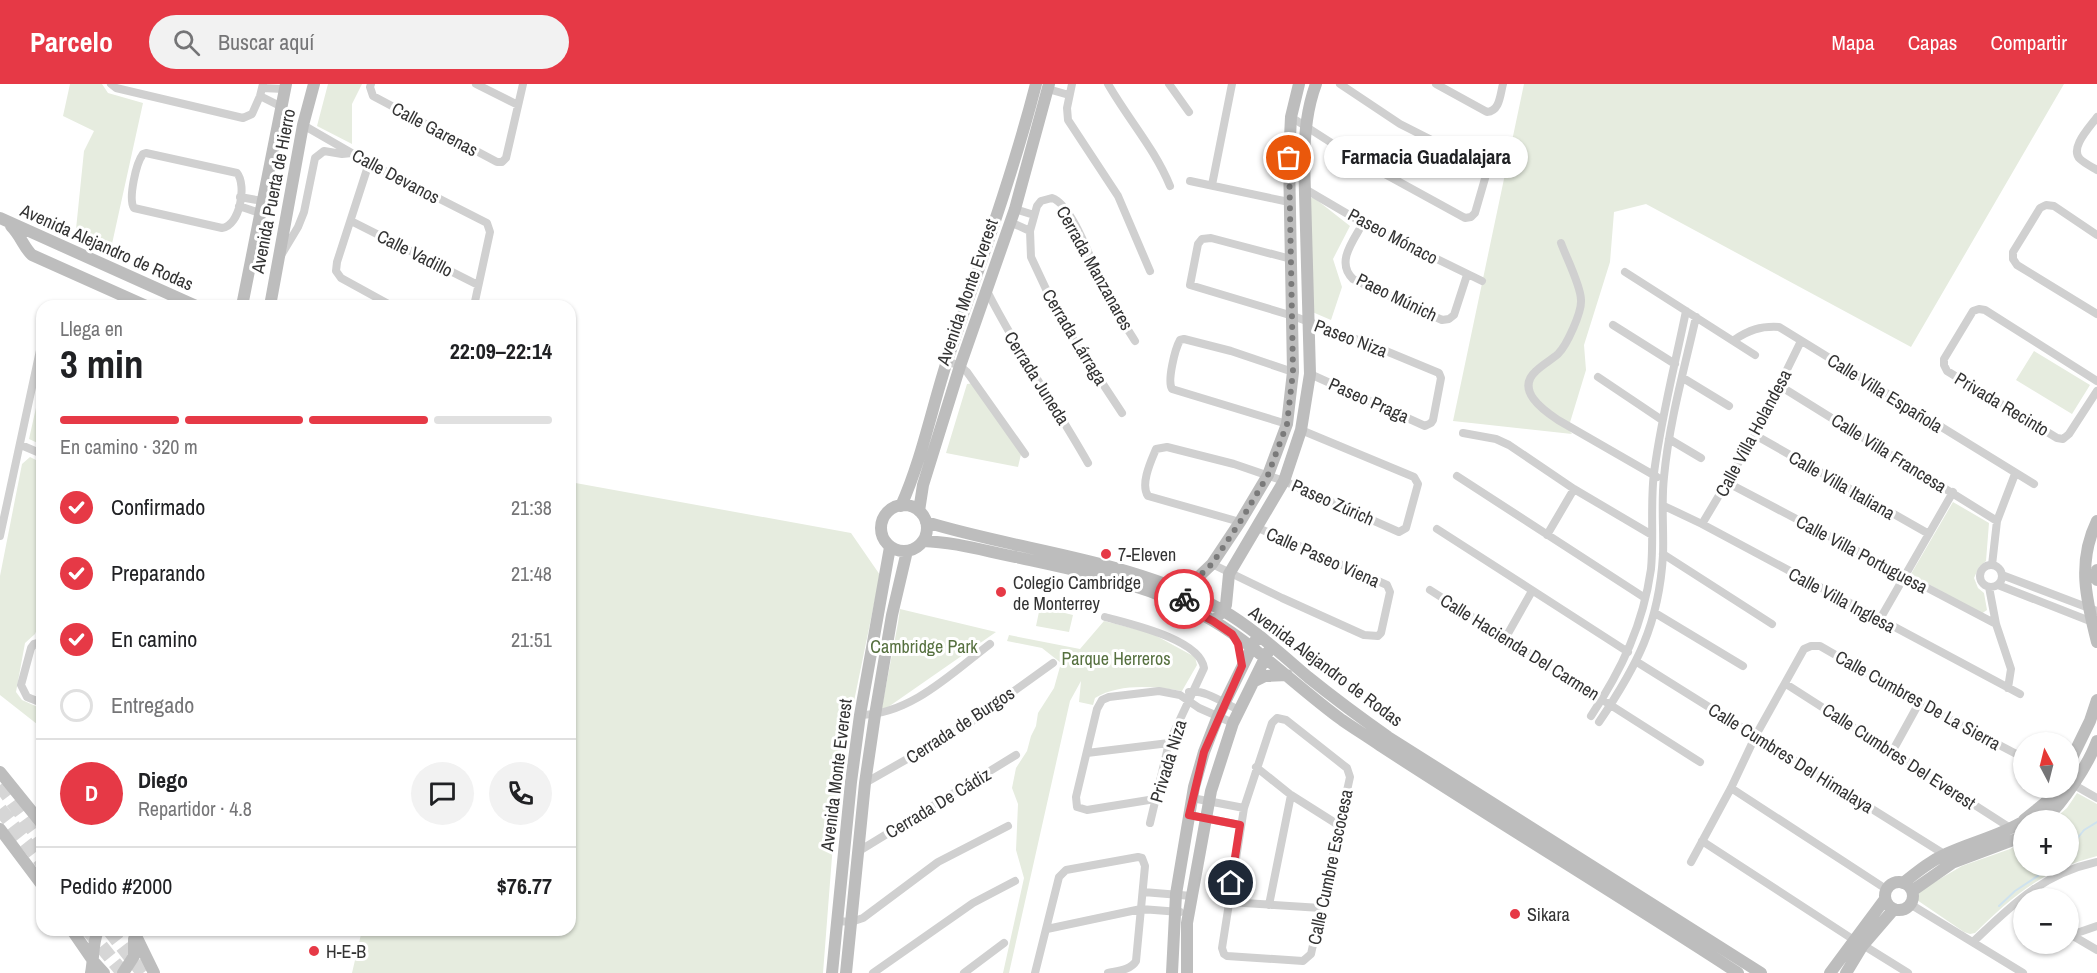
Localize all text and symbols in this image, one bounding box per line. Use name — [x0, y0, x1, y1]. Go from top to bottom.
search box — [149, 15, 569, 69]
text: Parcelo — [30, 23, 113, 61]
icon: search — [170, 26, 203, 59]
text: Buscar aquí — [218, 27, 314, 57]
text: Mapa — [1832, 28, 1875, 57]
text: Capas — [1908, 28, 1957, 57]
text: Compartir — [1990, 28, 2067, 57]
street label: Calle Garenas — [387, 96, 483, 162]
street label: Avenida Puerta de Hierro — [245, 107, 301, 276]
pin — [1263, 132, 1314, 183]
callout: Farmacia Guadalajara — [1325, 137, 1529, 179]
icon: bag — [1272, 141, 1305, 174]
street label: Calle Devanos — [348, 142, 444, 210]
text: Farmacia Guadalajara — [1341, 143, 1511, 170]
street label: Avenida Alejandro de Rodas — [16, 197, 197, 296]
street label: Cerrada Manzanares — [1050, 201, 1140, 335]
street label: Paseo Mónaco — [1344, 202, 1442, 270]
street label: Avenida Monte Everest — [930, 216, 1004, 369]
street label: Calle Vadillo — [373, 223, 457, 283]
street label: Paeo Múnich — [1352, 267, 1442, 327]
street label: Cerrada Lárraga — [1036, 284, 1114, 390]
street label: Paseo Niza — [1311, 313, 1391, 363]
text: Llega en — [60, 315, 123, 342]
street label: Cerrada Juneda — [998, 326, 1076, 430]
text: 22:09–22:14 — [450, 336, 552, 366]
text: 3 min — [60, 338, 144, 390]
street label: Calle Villa Española — [1822, 347, 1948, 439]
street label: Calle Villa Holandesa — [1709, 365, 1797, 501]
street label: Privada Recinto — [1950, 366, 2054, 442]
street label: Paseo Praga — [1325, 371, 1413, 429]
street label: Calle Villa Francesa — [1826, 407, 1952, 499]
text: En camino · 320 m — [60, 433, 198, 460]
street label: Calle Villa Italiana — [1784, 444, 1900, 526]
street label: Paseo Zúrich — [1288, 473, 1378, 531]
icon: check — [60, 491, 93, 524]
text: Confirmado — [111, 492, 205, 522]
text: 21:38 — [511, 494, 552, 521]
street label: Calle Villa Portuguesa — [1792, 509, 1932, 599]
street label: Calle Paseo Viena — [1262, 521, 1384, 593]
place label: 7-Eleven — [1118, 542, 1176, 567]
marker: 7-Eleven — [1099, 547, 1113, 561]
icon: check — [60, 557, 93, 590]
text: Preparando — [111, 558, 205, 588]
text: 21:48 — [511, 560, 552, 587]
street label: Calle Villa Inglesa — [1784, 561, 1900, 639]
courier — [1154, 569, 1214, 629]
place label: Colegio Cambridge de Monterrey — [1013, 570, 1141, 616]
icon: bike — [1168, 583, 1201, 616]
marker: Colegio Cambridge de Monterrey — [994, 585, 1008, 599]
street label: Calle Hacienda Del Carmen — [1435, 588, 1605, 706]
street label: Avenida Alejandro de Rodas — [1243, 599, 1408, 732]
icon: check — [60, 623, 93, 656]
text: En camino — [111, 624, 197, 654]
text: 21:51 — [511, 626, 552, 653]
park label: Cambridge Park — [870, 634, 978, 659]
street label: Calle Cumbres De La Sierra — [1831, 644, 2005, 756]
park label: Parque Herreros — [1061, 646, 1171, 671]
street label: Cerrada de Burgos — [901, 681, 1019, 769]
text: Entregado — [111, 690, 194, 720]
street label: Avenida Monte Everest — [814, 697, 858, 854]
street label: Calle Cumbres Del Himalaya — [1704, 697, 1878, 819]
street label: Calle Cumbres Del Everest — [1818, 697, 1980, 815]
street label: Privada Niza — [1144, 717, 1192, 805]
north arrow — [2013, 732, 2079, 798]
map controls — [2013, 732, 2079, 954]
button: chat — [411, 762, 474, 825]
button: phone — [489, 762, 552, 825]
street label: Cerrada De Cádiz — [881, 762, 995, 844]
text: Diego — [138, 765, 188, 795]
text: D — [85, 778, 98, 808]
street label: Calle Cumbre Escocesa — [1301, 787, 1359, 947]
text: Repartidor · 4.8 — [138, 795, 252, 822]
button: + — [2013, 810, 2079, 876]
pin — [1205, 857, 1256, 908]
icon: home — [1214, 866, 1247, 899]
text: Pedido #2000 — [60, 871, 172, 901]
text: $76.77 — [497, 871, 552, 901]
button: − — [2013, 888, 2079, 954]
place label: Sikara — [1527, 902, 1570, 927]
marker: Sikara — [1508, 907, 1522, 921]
place label: H-E-B — [326, 939, 366, 964]
marker: H-E-B — [307, 944, 321, 958]

